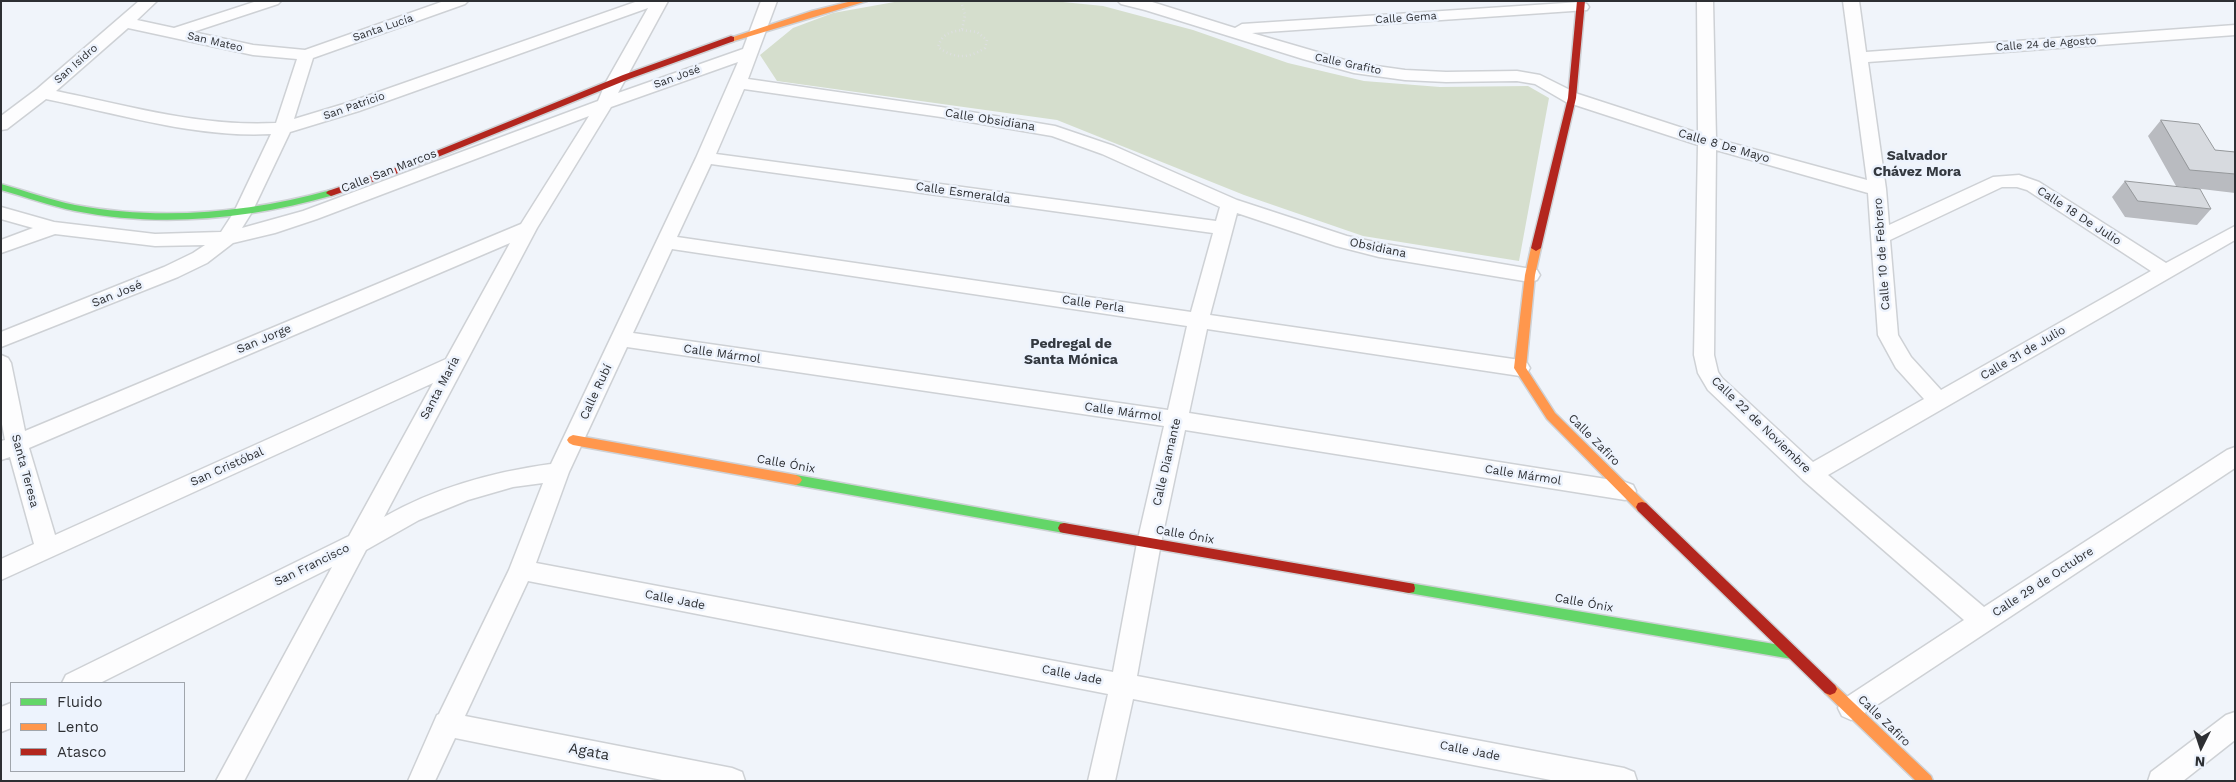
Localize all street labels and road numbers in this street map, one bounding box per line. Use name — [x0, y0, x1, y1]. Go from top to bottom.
street label: Calle Gema — [1375, 9, 1437, 27]
street label: Santa Lucía — [351, 11, 415, 45]
street label: San Mateo — [186, 29, 244, 55]
street label: Calle 24 de Agosto — [1995, 34, 2097, 54]
street label: San Isidro — [52, 41, 100, 87]
street label: Calle Grafito — [1314, 51, 1382, 77]
street label: San José — [652, 62, 702, 92]
street label: San Patricio — [322, 89, 386, 123]
street label: Calle Obsidiana — [944, 106, 1036, 134]
street label: Calle 8 De Mayo — [1677, 126, 1771, 166]
street label: Calle San Marcos — [339, 146, 439, 196]
street label: Calle Esmeralda — [915, 179, 1011, 207]
street label: Calle 18 De Julio — [2034, 183, 2124, 249]
street label: Calle 10 de Febrero — [1871, 197, 1893, 311]
street label: Obsidiana — [1348, 235, 1408, 261]
street label: San José — [90, 277, 144, 311]
street label: Calle Perla — [1061, 292, 1125, 316]
street label: San Jorge — [235, 321, 293, 357]
street label: Calle 31 de Julio — [1978, 323, 2068, 383]
street label: Calle Mármol — [683, 341, 761, 367]
street label: Santa María — [417, 354, 463, 422]
street label: Calle Rubí — [577, 362, 615, 422]
street label: Calle 22 de Noviembre — [1708, 374, 1814, 476]
street label: Calle Mármol — [1084, 399, 1162, 425]
street label: Calle Zafiro — [1565, 411, 1623, 469]
street label: Calle Diamante — [1150, 417, 1184, 507]
street label: Santa Teresa — [8, 433, 42, 509]
street label: San Cristóbal — [188, 444, 266, 490]
street label: Calle Ónix — [756, 452, 816, 476]
street label: Calle Mármol — [1484, 462, 1562, 488]
street label: Calle Ónix — [1155, 523, 1215, 547]
street label: San Francisco — [272, 541, 352, 589]
street label: Calle 29 de Octubre — [1990, 544, 2096, 620]
street label: Calle Jade — [644, 587, 706, 613]
street label: Calle Ónix — [1554, 591, 1614, 615]
street label: Calle Jade — [1041, 662, 1103, 688]
street label: Calle Zafiro — [1855, 692, 1913, 750]
street label: Calle Jade — [1439, 738, 1501, 764]
street label: Agata — [567, 739, 611, 765]

